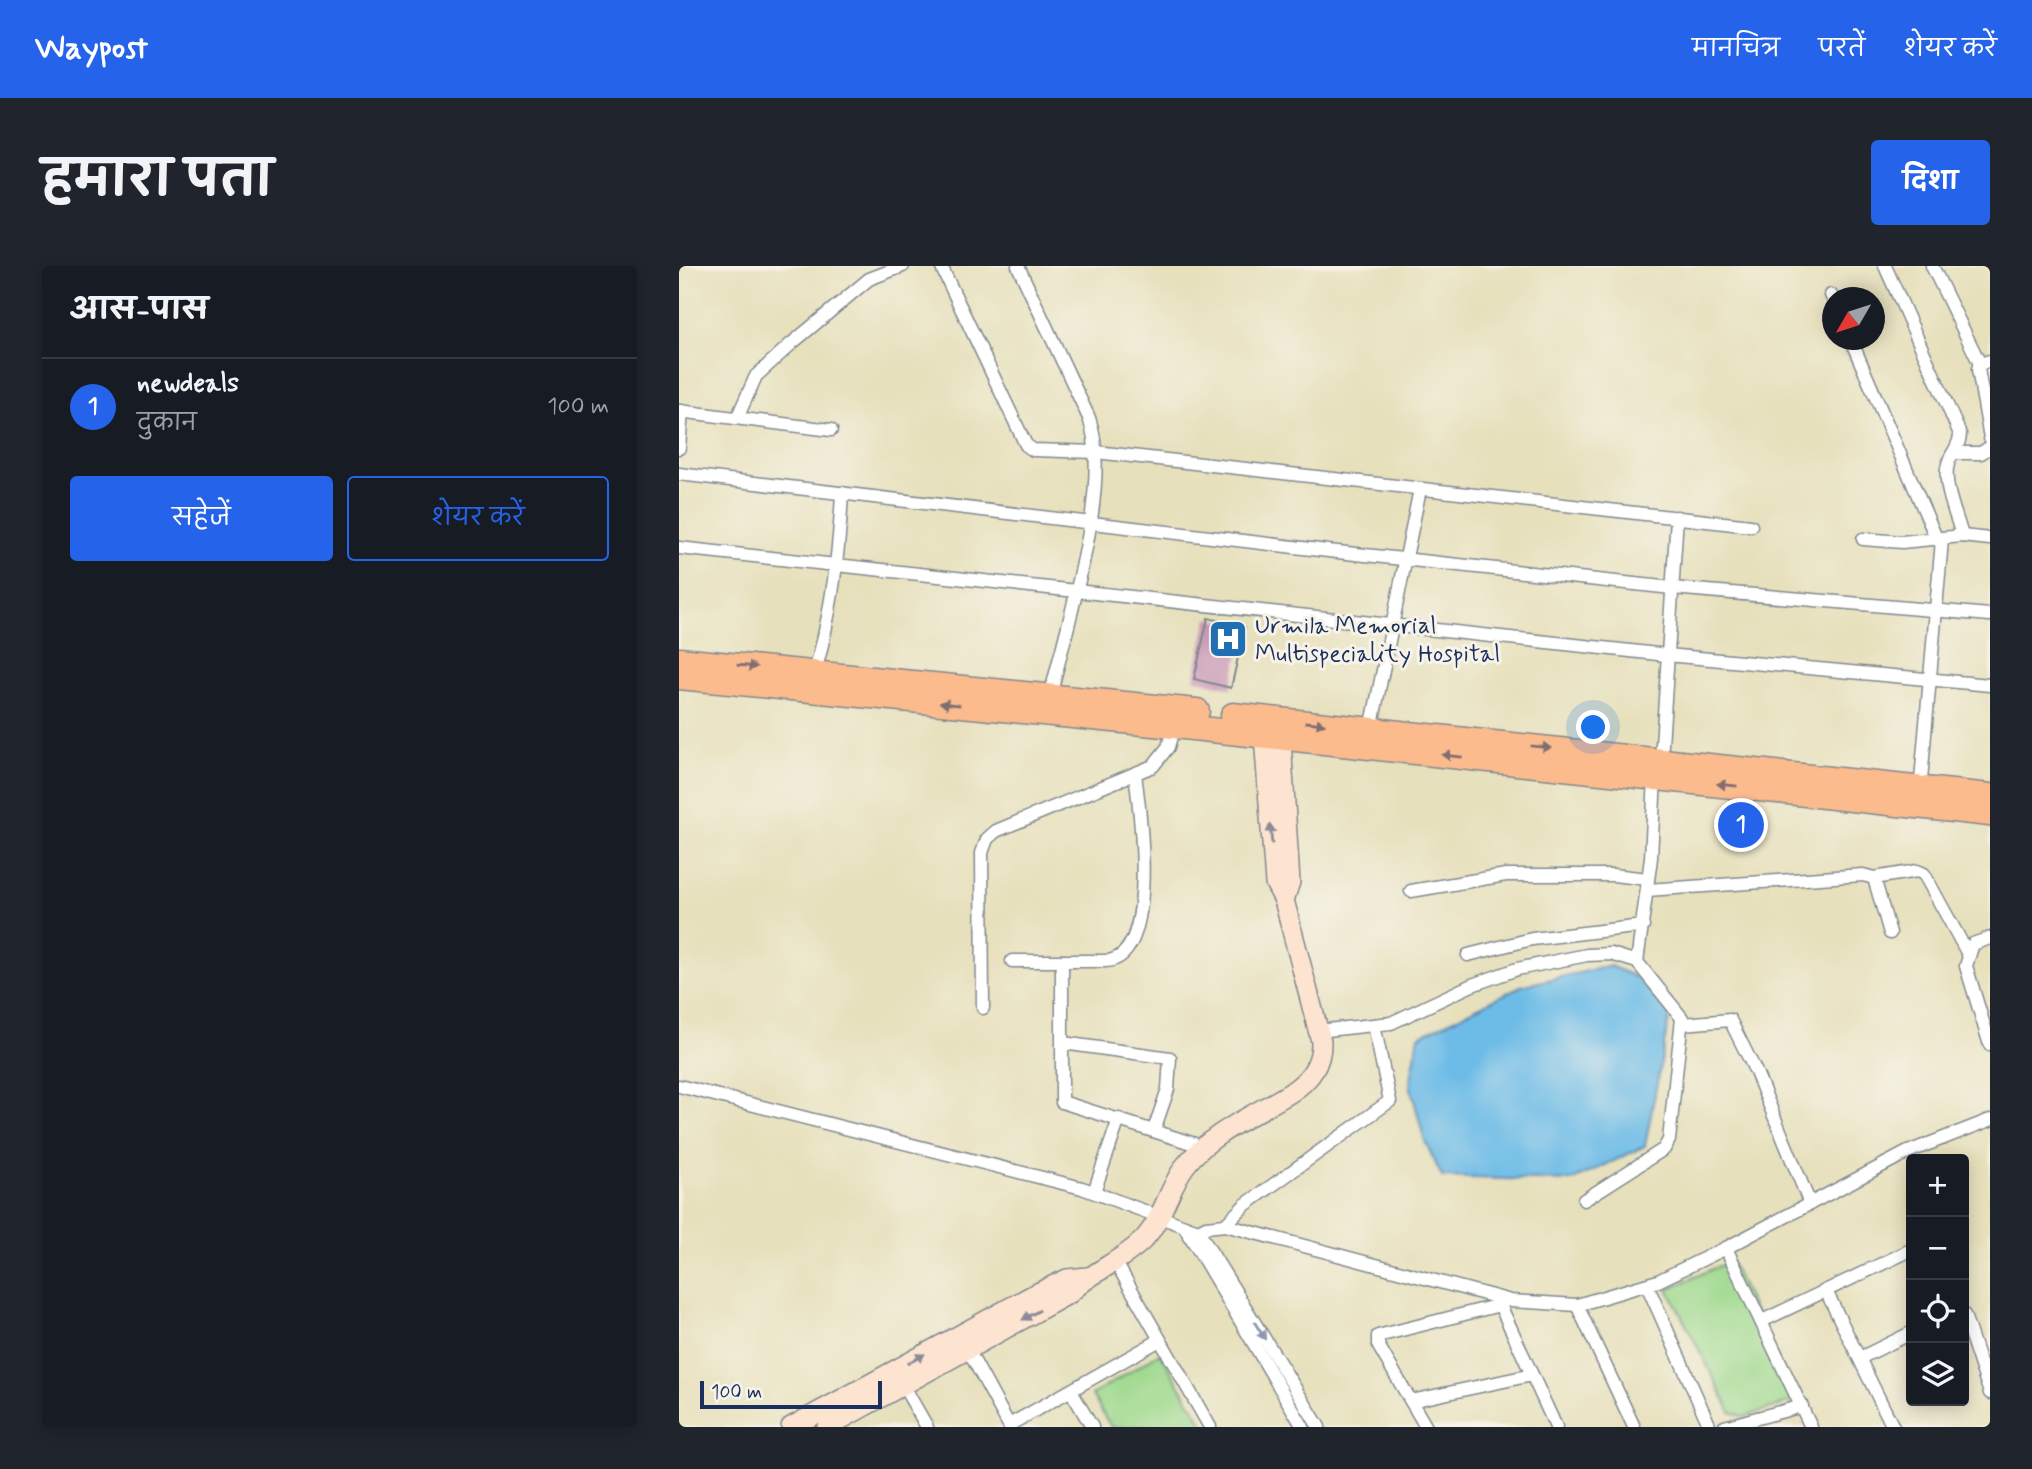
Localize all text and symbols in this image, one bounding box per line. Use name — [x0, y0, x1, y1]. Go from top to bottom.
text: Waypost — [35, 27, 148, 71]
text: मानचित्र — [1692, 34, 1780, 65]
text: परतें — [1818, 34, 1865, 65]
text: शेयर करें — [1903, 34, 1997, 65]
button: दिशा — [1871, 140, 1990, 225]
text: हमारा पता — [42, 149, 273, 214]
north arrow — [1822, 287, 1885, 350]
text: आस-पास — [70, 291, 208, 330]
text: newdeals — [137, 367, 239, 401]
text: 1 — [88, 392, 98, 422]
text: 100 m — [547, 392, 609, 422]
text: दुकान — [137, 409, 197, 439]
button: सहेजें — [70, 476, 333, 561]
button: शेयर करें — [347, 476, 609, 561]
place label: Urmila Memorial Multispeciality Hospital — [1255, 611, 1500, 670]
hospital icon: Urmila Memorial Multispeciality Hospital — [1207, 618, 1249, 660]
one-way arrow — [736, 661, 758, 672]
one-way arrow — [939, 698, 961, 709]
your location — [1576, 710, 1610, 744]
one-way arrow — [1304, 718, 1326, 729]
one-way arrow — [1530, 742, 1552, 753]
one-way arrow — [1441, 750, 1463, 761]
one-way arrow — [1716, 779, 1738, 790]
pin: 1 — [1718, 799, 1764, 851]
one-way arrow — [1265, 823, 1276, 845]
map controls — [1906, 1154, 1969, 1406]
button: + — [1906, 1154, 1969, 1217]
button: − — [1906, 1217, 1969, 1280]
button: locate — [1906, 1280, 1969, 1343]
one-way arrow — [1021, 1309, 1041, 1321]
one-way arrow — [1253, 1321, 1266, 1340]
button: layers — [1906, 1343, 1969, 1406]
one-way arrow — [906, 1353, 925, 1365]
scale bar — [700, 1378, 882, 1410]
text: 100 m — [711, 1380, 762, 1405]

